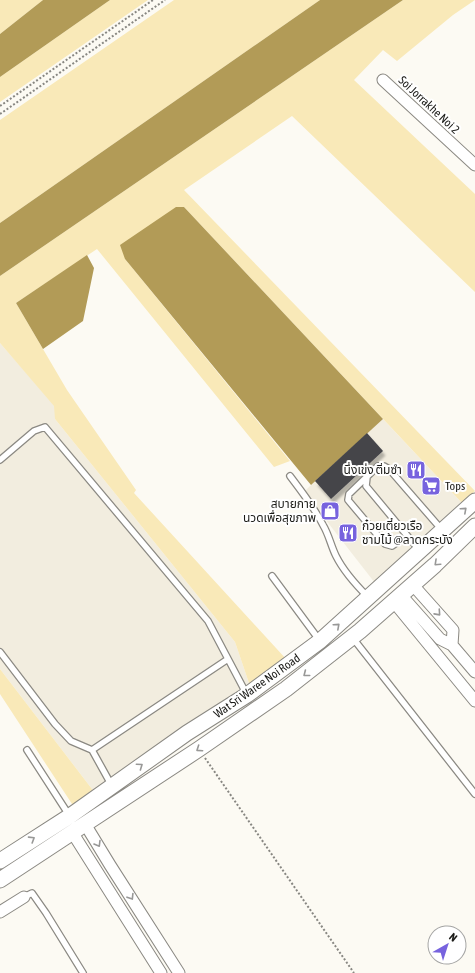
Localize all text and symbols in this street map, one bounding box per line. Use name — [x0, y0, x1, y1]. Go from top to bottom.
street label: Soi Jorrakhe Noi 2 — [396, 73, 462, 137]
restaurant icon: นึ่งเข่ง ติ่มซำ — [405, 459, 427, 481]
place label: นึ่งเข่ง ติ่มซำ — [344, 461, 402, 477]
supermarket icon: Tops — [420, 475, 442, 497]
place label: Tops — [445, 479, 465, 493]
place label: สบายกาย นวดเพื่อสุขภาพ — [243, 497, 316, 525]
shop icon: สบายกาย นวดเพื่อสุขภาพ — [319, 500, 341, 522]
one-way arrow — [459, 508, 467, 515]
place label: ก๋วยเตี๋ยวเรือ ชามไม้ @ลาดกระบัง — [362, 517, 453, 547]
restaurant icon: ก๋วยเตี๋ยวเรือ ชามไม้ @ลาดกระบัง — [337, 522, 359, 544]
one-way arrow — [434, 558, 442, 565]
one-way arrow — [433, 608, 440, 615]
one-way arrow — [332, 623, 340, 631]
street label: Wat Sri Waree Noi Road — [211, 651, 303, 721]
one-way arrow — [303, 669, 310, 676]
one-way arrow — [197, 744, 204, 751]
one-way arrow — [136, 763, 143, 771]
one-way arrow — [28, 837, 35, 844]
one-way arrow — [93, 840, 100, 847]
one-way arrow — [127, 893, 134, 900]
north arrow — [427, 925, 467, 965]
text: N — [447, 931, 460, 944]

